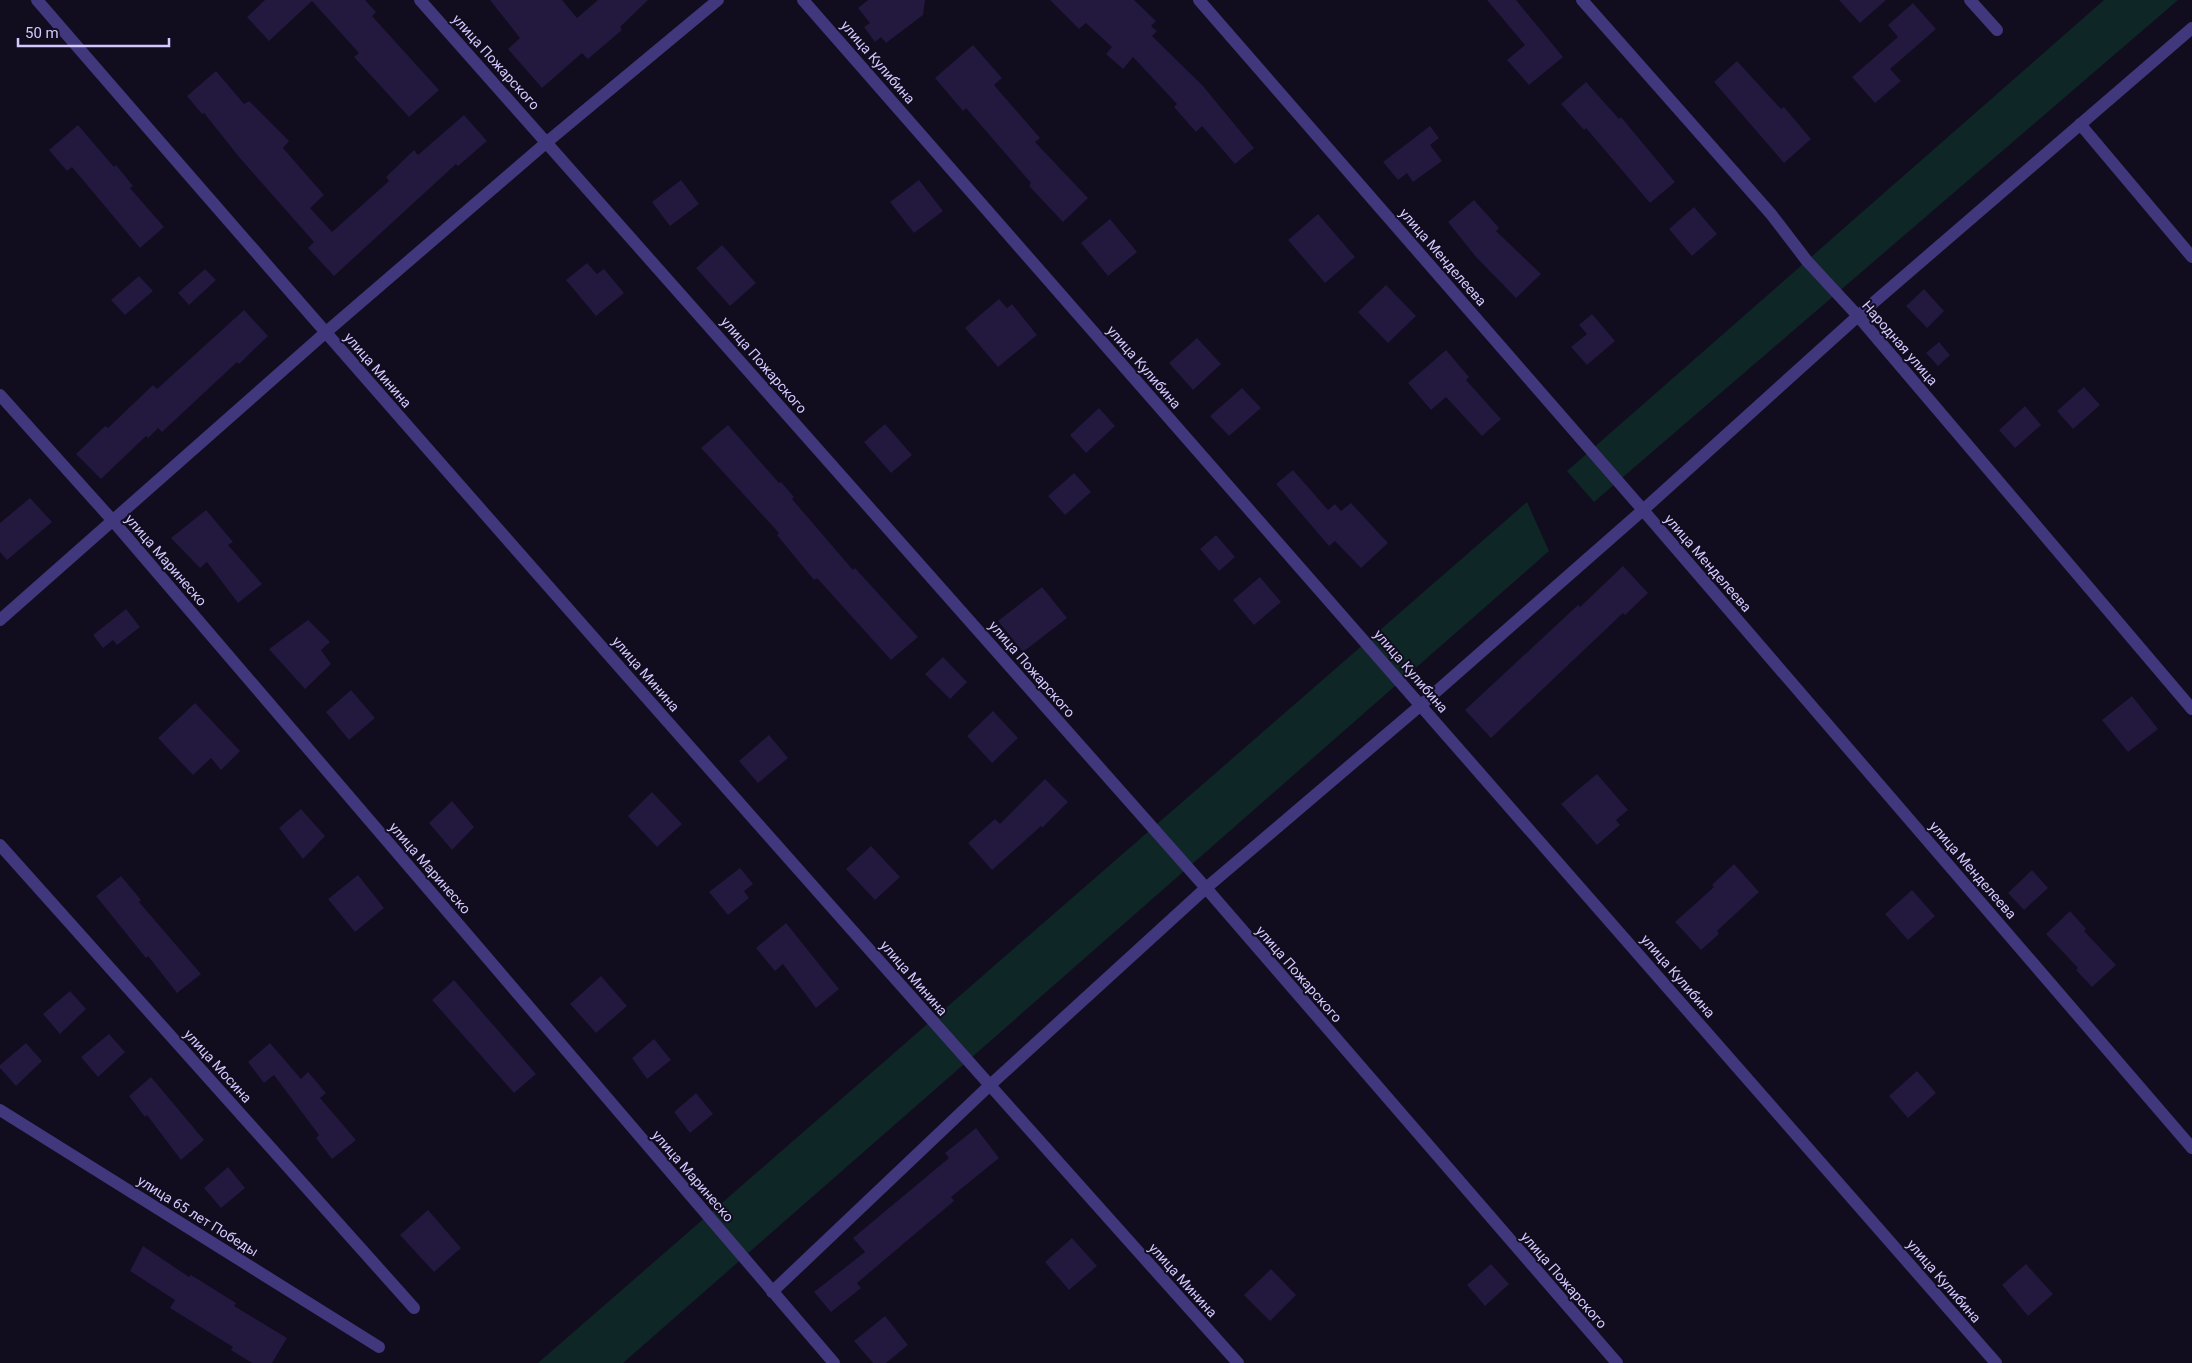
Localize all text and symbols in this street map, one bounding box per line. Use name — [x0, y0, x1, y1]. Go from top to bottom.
street label: улица Пожарского — [449, 11, 543, 113]
scale bar — [18, 15, 169, 47]
street label: улица Кулибина — [838, 17, 918, 107]
text: 50 m — [25, 24, 59, 42]
street label: улица Менделеева — [1396, 205, 1490, 309]
street label: Народная улица — [1859, 297, 1941, 389]
street label: улица Пожарского — [718, 314, 810, 416]
street label: улица Кулибина — [1104, 322, 1184, 412]
street label: улица Минина — [341, 329, 415, 411]
street label: улица Маринеско — [122, 511, 210, 609]
street label: улица Менделеева — [1661, 511, 1755, 615]
street label: улица Пожарского — [986, 618, 1078, 720]
street label: улица Кулибина — [1371, 626, 1451, 716]
street label: улица Минина — [609, 633, 683, 715]
street label: улица Менделеева — [1926, 818, 2020, 922]
street label: улица Маринеско — [386, 819, 474, 917]
street label: улица Пожарского — [1253, 923, 1345, 1025]
street label: улица Кулибина — [1638, 931, 1718, 1021]
street label: улица Минина — [877, 937, 951, 1019]
street label: улица Мосина — [181, 1026, 255, 1106]
street label: улица Маринеско — [649, 1127, 737, 1225]
street label: улица 65 лет Победы — [135, 1172, 261, 1260]
street label: улица Пожарского — [1518, 1229, 1610, 1331]
street label: улица Кулибина — [1904, 1236, 1984, 1326]
street label: улица Минина — [1146, 1240, 1220, 1320]

